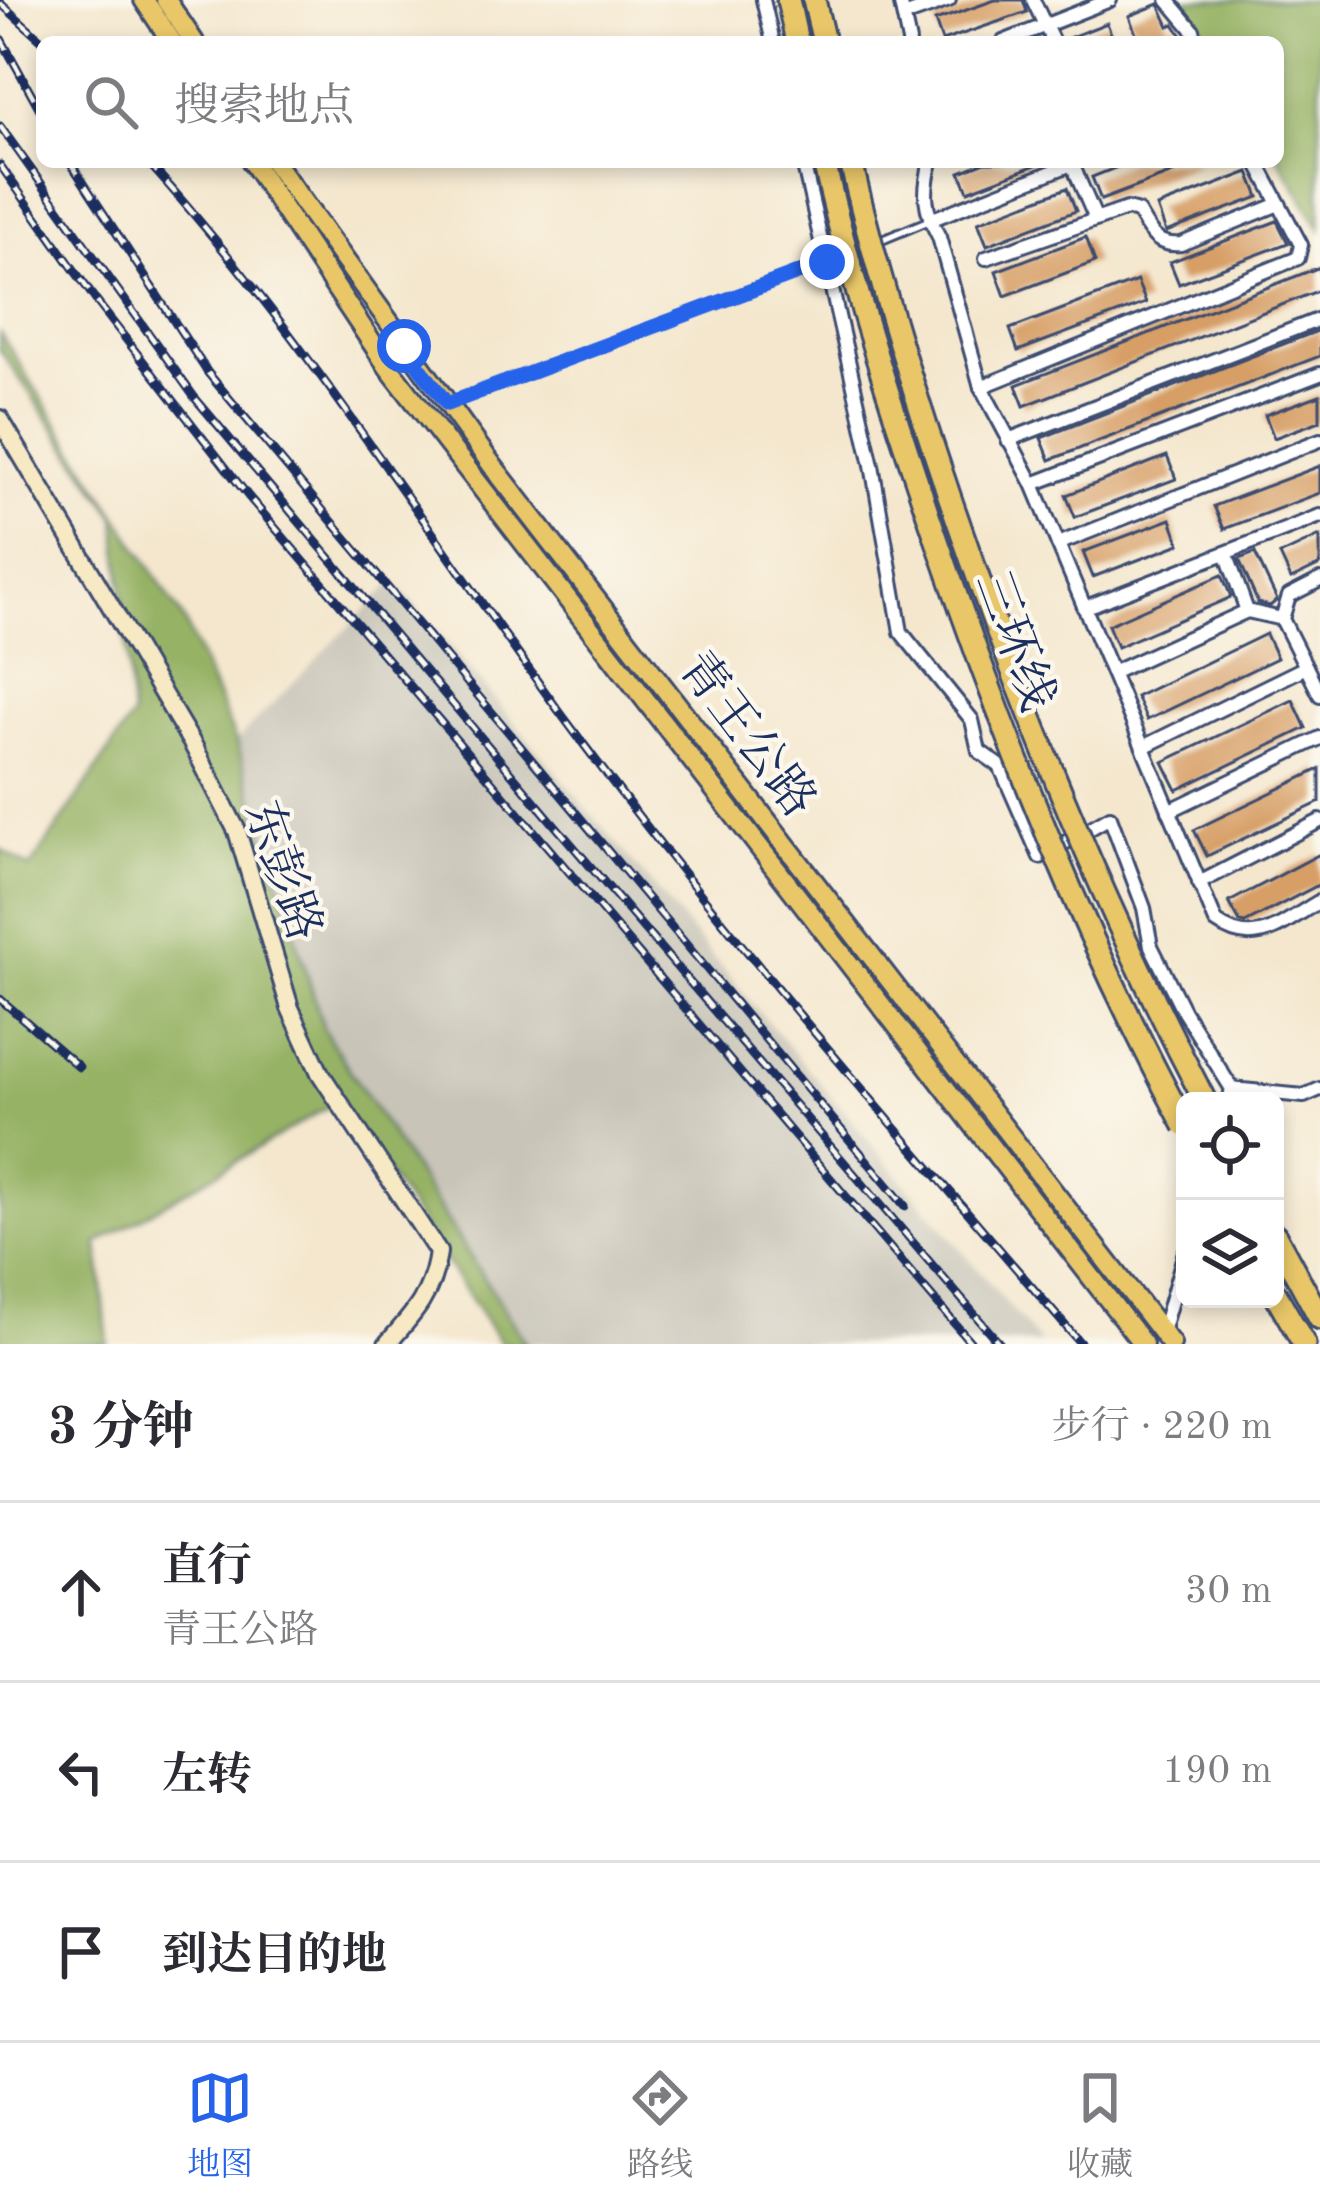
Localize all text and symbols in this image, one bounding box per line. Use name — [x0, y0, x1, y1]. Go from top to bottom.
search box — [36, 36, 1284, 168]
icon: search — [78, 69, 144, 135]
text: 搜索地点 — [174, 86, 354, 131]
route end — [800, 235, 854, 289]
route start — [377, 319, 431, 373]
street label: 三环线 — [966, 564, 1064, 717]
street label: 青王公路 — [669, 642, 826, 827]
street label: 东彭路 — [235, 794, 331, 947]
map controls — [1176, 1092, 1284, 1308]
button: locate — [1176, 1092, 1284, 1200]
button: layers — [1176, 1200, 1284, 1308]
text: 3 分钟 — [48, 1404, 194, 1455]
text: 步行 · 220 m — [1051, 1408, 1272, 1447]
text: 直行 — [162, 1546, 252, 1591]
icon: ahead — [48, 1559, 114, 1625]
text: 30 m — [1185, 1572, 1272, 1611]
text: 青王公路 — [162, 1612, 318, 1651]
icon: left — [48, 1739, 114, 1805]
text: 190 m — [1162, 1752, 1272, 1791]
text: 左转 — [162, 1755, 252, 1800]
icon: arrive — [48, 1919, 114, 1985]
text: 到达目的地 — [162, 1935, 387, 1980]
tab: 地图 — [187, 2065, 253, 2187]
tab: 路线 — [627, 2065, 693, 2187]
tab: 收藏 — [1067, 2065, 1133, 2187]

